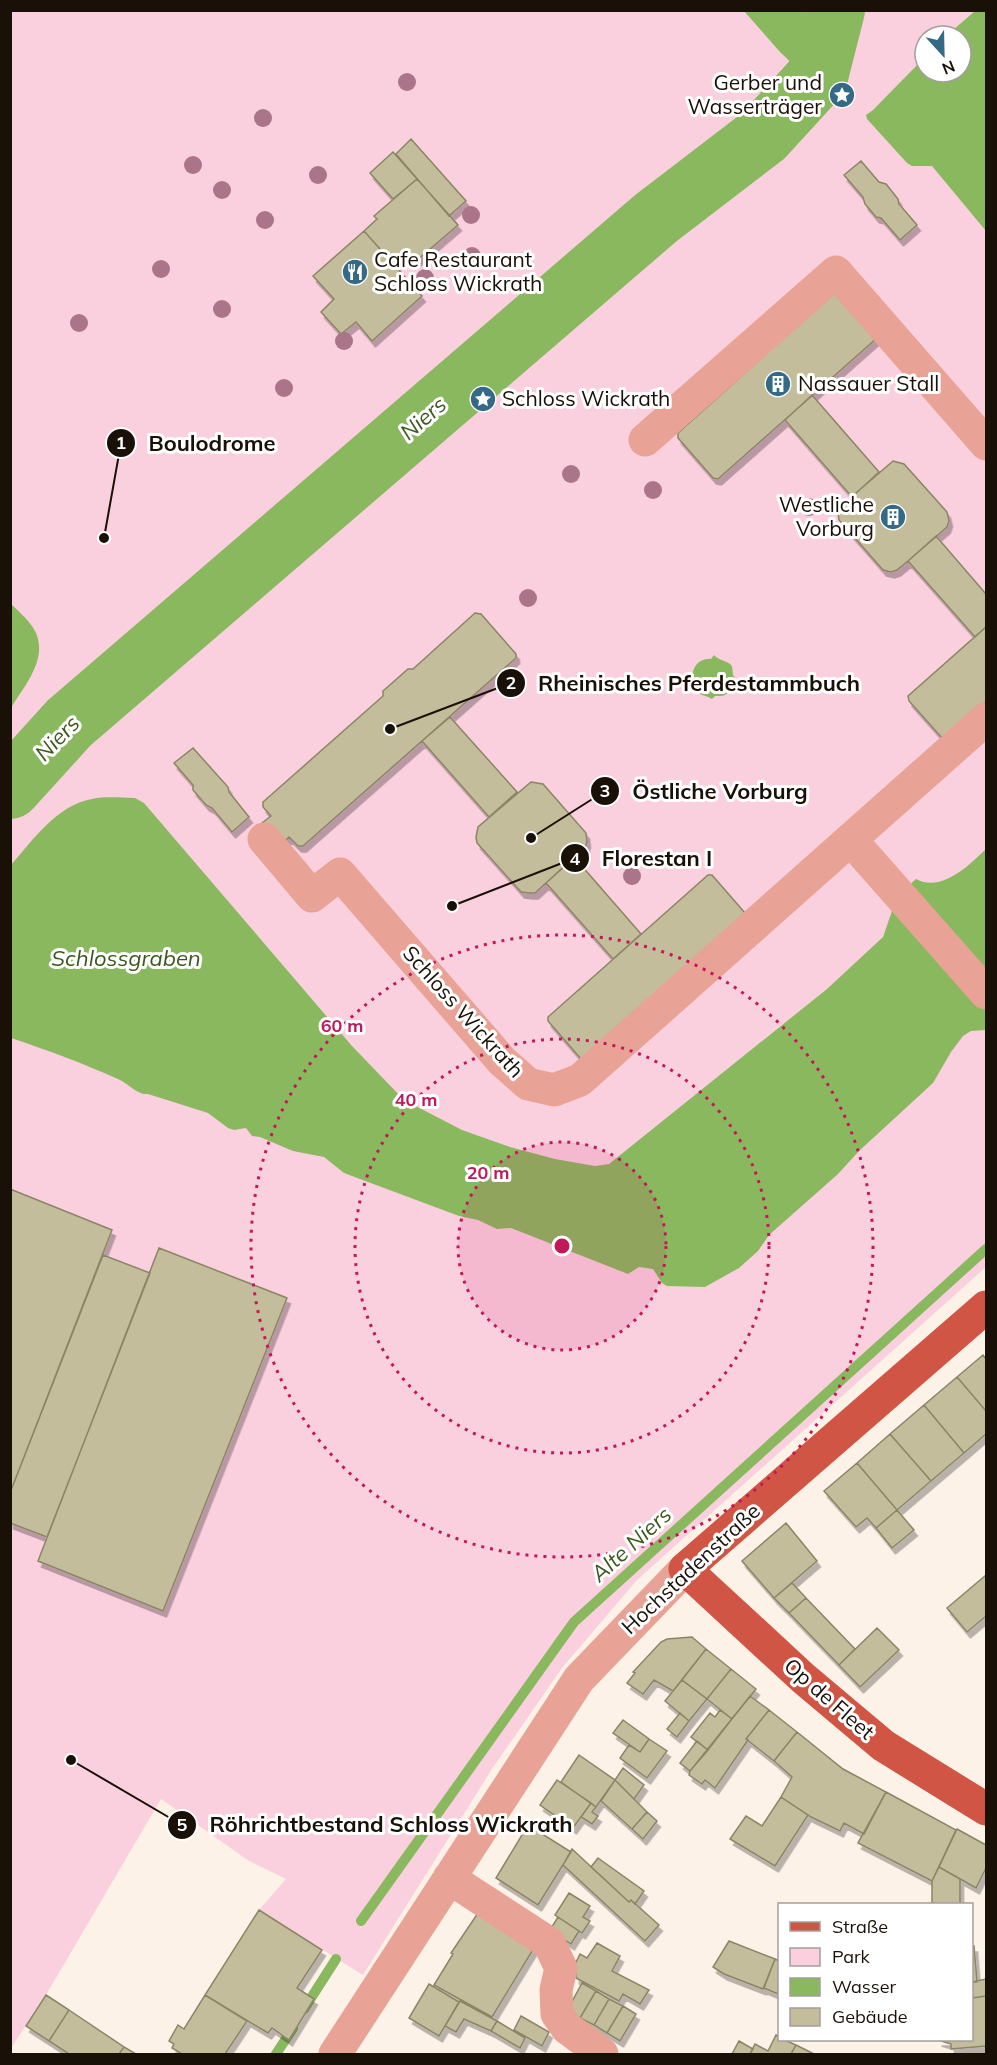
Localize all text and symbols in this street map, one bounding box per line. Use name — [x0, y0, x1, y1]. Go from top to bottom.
north arrow — [913, 24, 973, 84]
text: N — [939, 56, 958, 79]
place label: Gerber und Wasserträger — [688, 69, 822, 119]
place icon: Gerber und Wasserträger — [827, 80, 857, 110]
place label: Cafe Restaurant Schloss Wickrath — [374, 246, 542, 296]
restaurant icon: Cafe Restaurant Schloss Wickrath — [340, 257, 370, 287]
building icon: Nassauer Stall — [763, 369, 793, 399]
place label: Nassauer Stall — [798, 370, 939, 396]
place icon: Schloss Wickrath — [468, 384, 498, 414]
place label: Schloss Wickrath — [502, 385, 670, 411]
water label: Niers — [394, 390, 452, 446]
callout: Boulodrome — [106, 423, 287, 463]
text: Boulodrome — [148, 429, 276, 457]
text: 1 — [116, 431, 126, 454]
place label: Westliche Vorburg — [779, 491, 874, 541]
building icon: Westliche Vorburg — [878, 502, 908, 532]
callout: Rheinisches Pferdestammbuch — [496, 663, 872, 703]
text: Rheinisches Pferdestammbuch — [538, 669, 860, 697]
text: 2 — [506, 671, 516, 694]
water label: Niers — [29, 709, 85, 767]
callout: Östliche Vorburg — [590, 771, 820, 811]
text: Östliche Vorburg — [632, 777, 808, 805]
text: 3 — [600, 779, 610, 802]
callout: Florestan I — [560, 838, 724, 878]
text: Florestan I — [602, 844, 712, 872]
text: 4 — [570, 847, 581, 870]
street label: Schloss Wickrath — [398, 940, 530, 1083]
water label: Schlossgraben — [51, 944, 201, 972]
text: 60 m — [321, 1014, 363, 1037]
text: 40 m — [395, 1088, 437, 1111]
text: 20 m — [467, 1161, 509, 1184]
centre of rings — [552, 1236, 572, 1256]
street label: Hochstadenstraße — [616, 1497, 765, 1639]
water label: Alte Niers — [584, 1500, 677, 1588]
street label: Op de Fleet — [779, 1652, 880, 1744]
callout: Röhrichtbestand Schloss Wickrath — [167, 1805, 584, 1845]
text: Röhrichtbestand Schloss Wickrath — [210, 1810, 572, 1838]
text: 5 — [177, 1813, 188, 1836]
legend — [778, 1903, 973, 2041]
text: Straße — [832, 1915, 888, 1938]
text: Park — [832, 1945, 871, 1968]
text: Wasser — [832, 1975, 896, 1998]
text: Gebäude — [832, 2005, 908, 2028]

